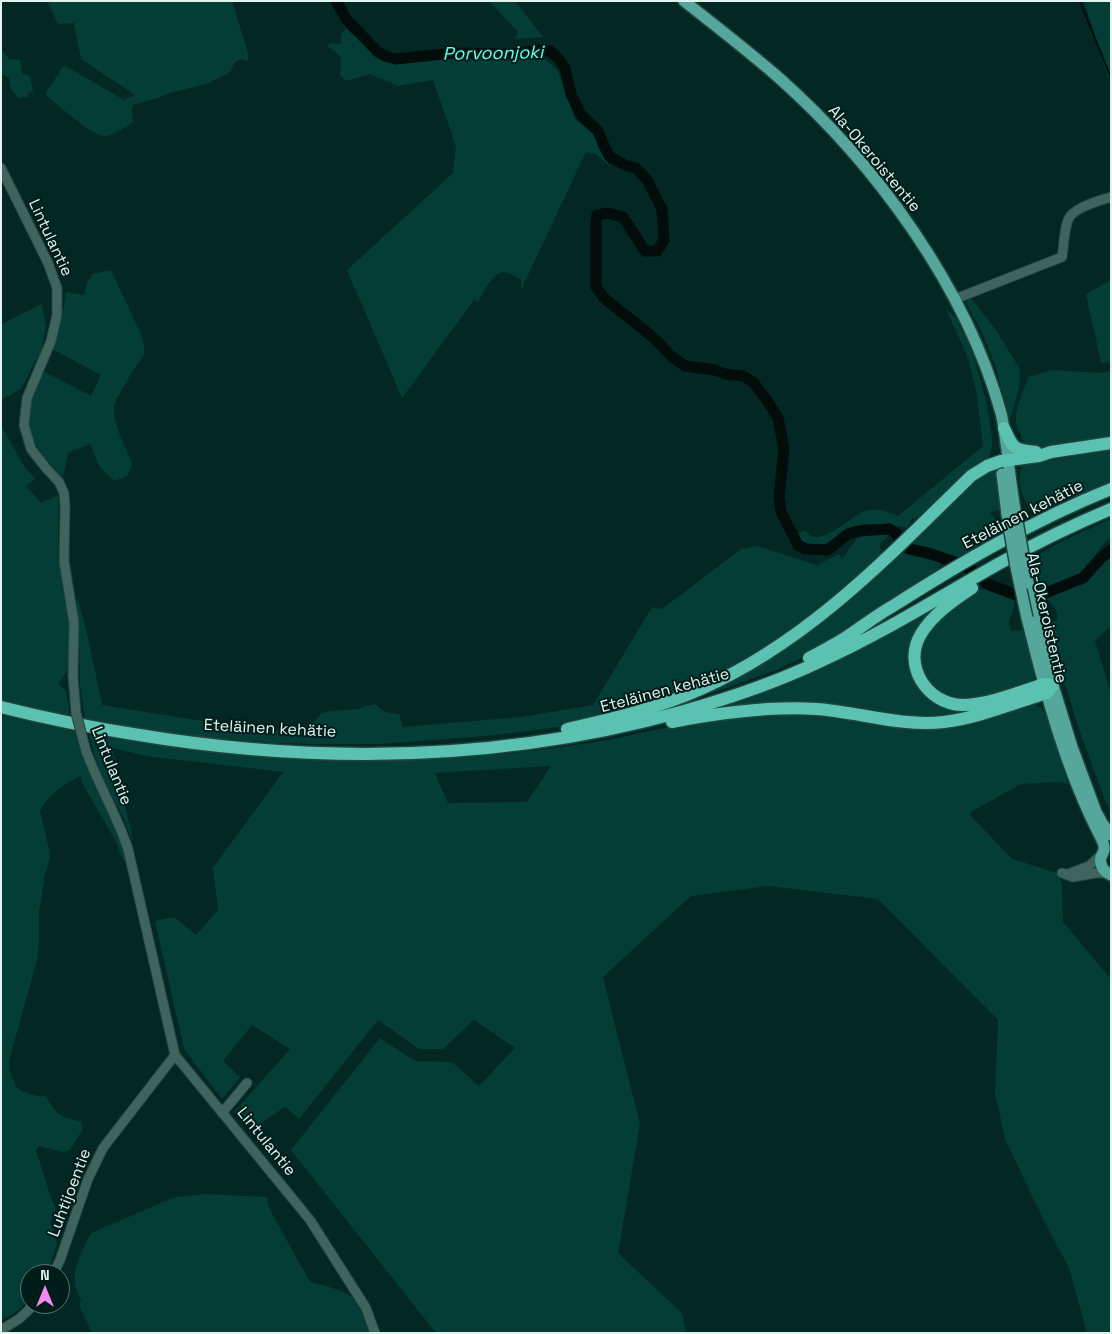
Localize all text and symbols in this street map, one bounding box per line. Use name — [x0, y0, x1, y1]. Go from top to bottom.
water label: Porvoonjoki — [442, 42, 544, 66]
street label: Ala-Okeroistentie — [824, 102, 924, 216]
street label: Lintulantie — [24, 196, 76, 280]
street label: Eteläinen kehätie — [960, 476, 1086, 554]
street label: Ala-Okeroistentie — [1022, 551, 1070, 685]
street label: Eteläinen kehätie — [598, 665, 732, 717]
street label: Eteläinen kehätie — [203, 716, 337, 742]
street label: Lintulantie — [87, 724, 135, 808]
street label: Lintulantie — [232, 1104, 300, 1180]
street label: Luhtijoentie — [44, 1146, 96, 1240]
north arrow — [20, 1264, 70, 1314]
text: N — [40, 1266, 50, 1284]

